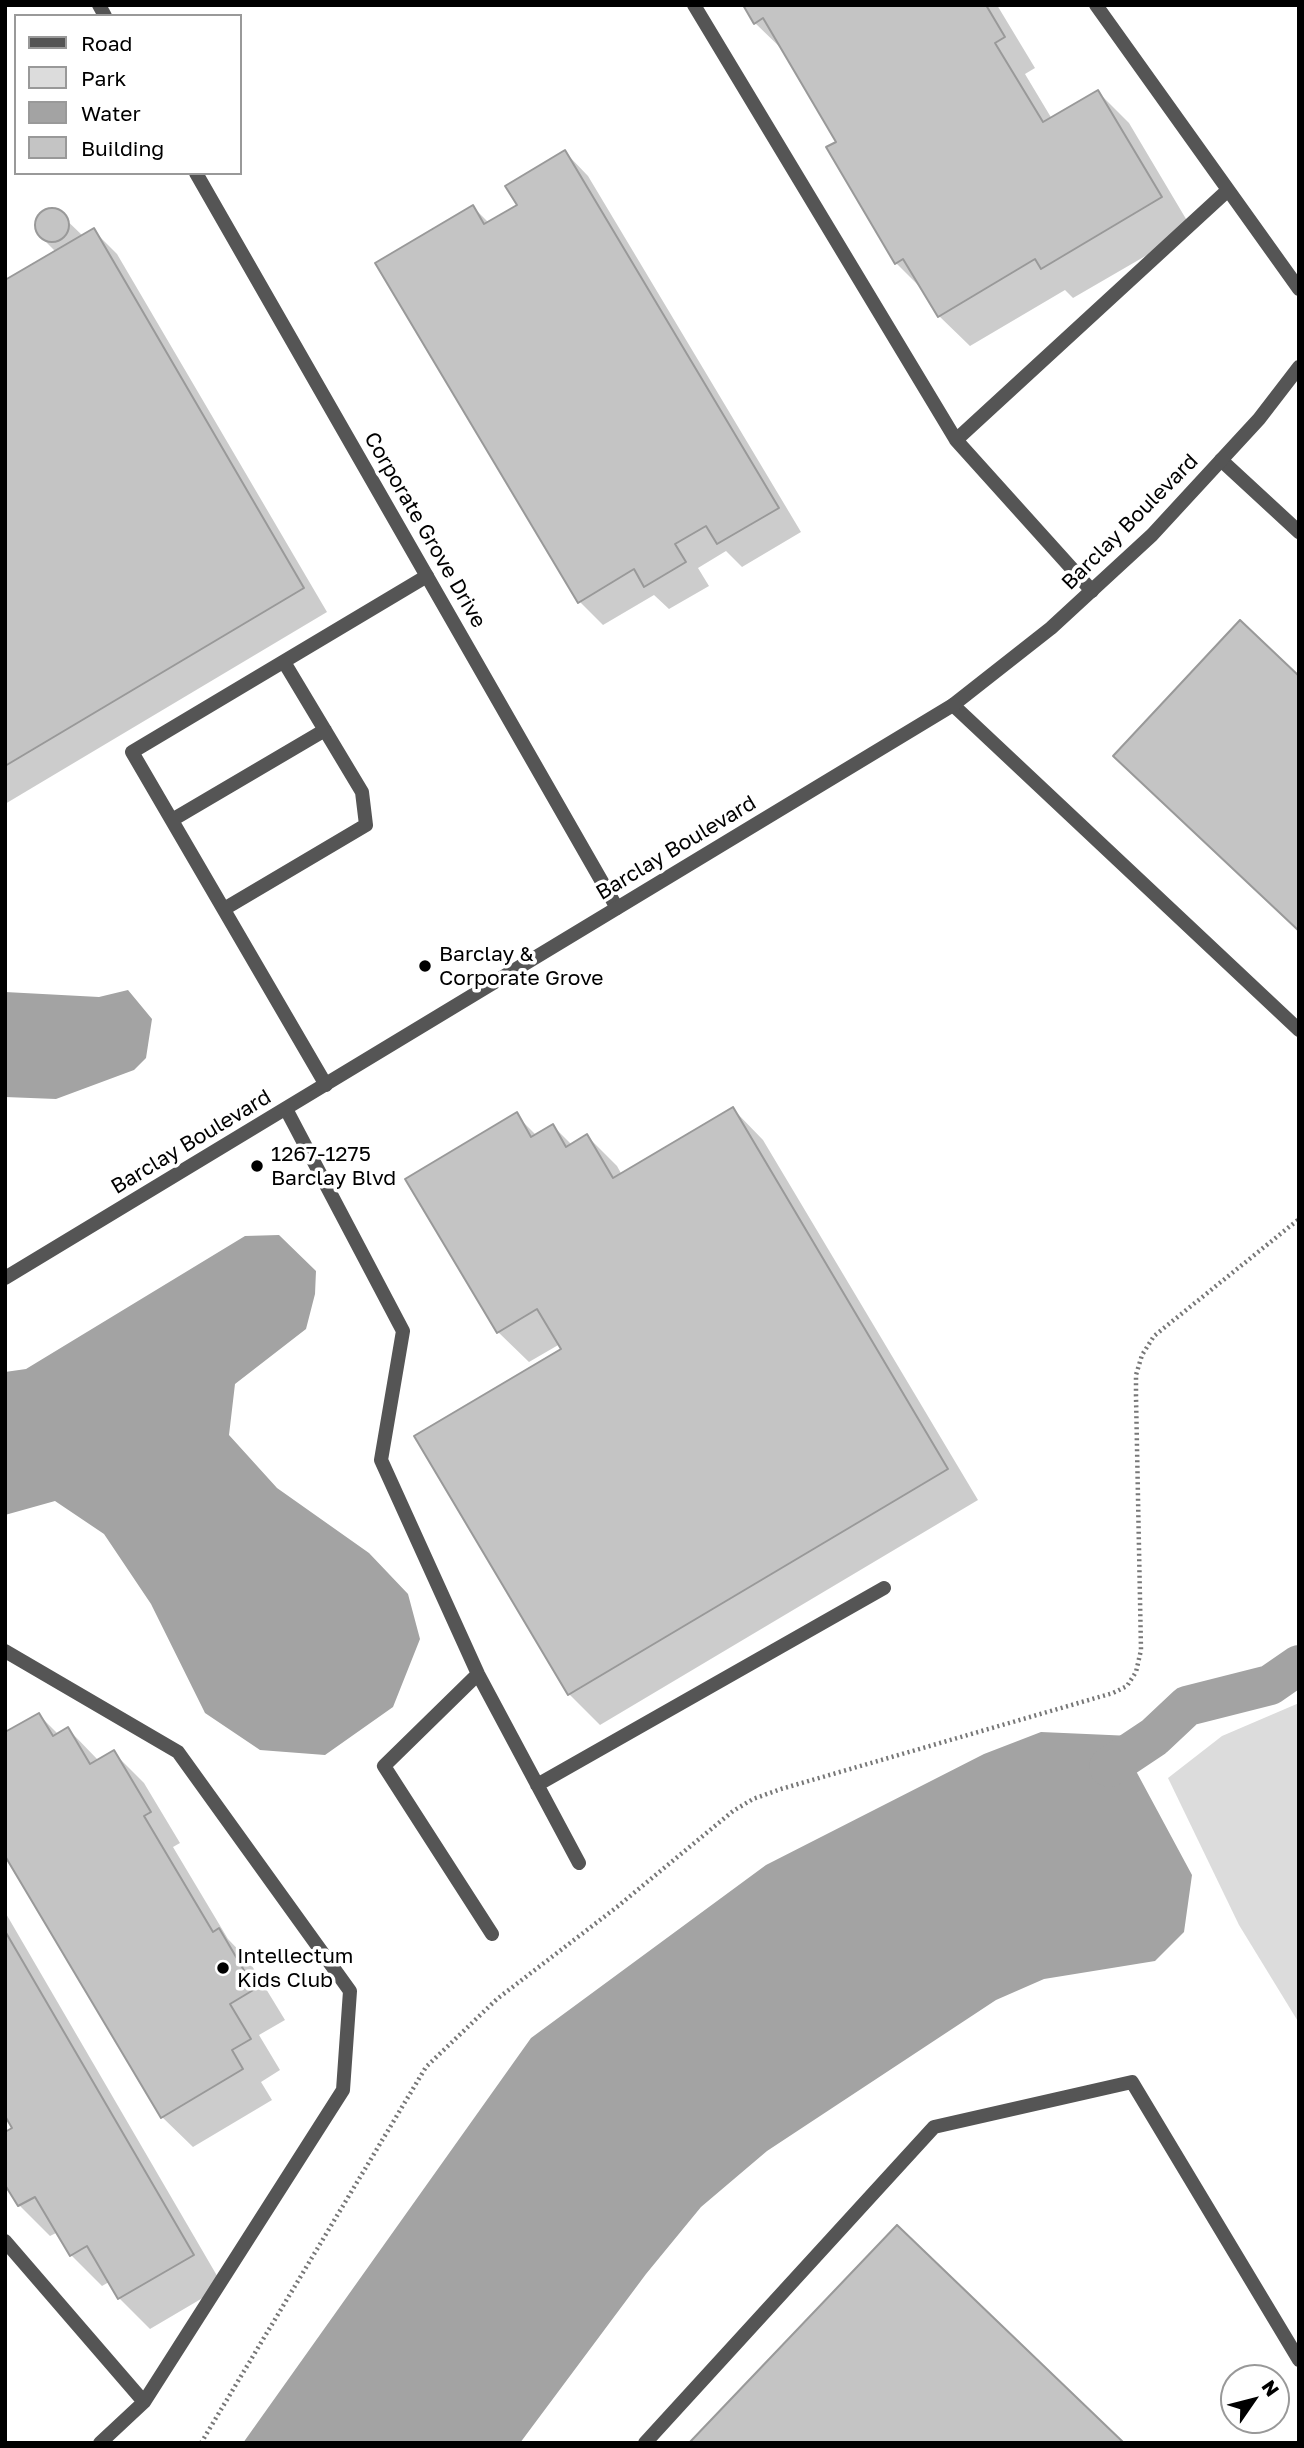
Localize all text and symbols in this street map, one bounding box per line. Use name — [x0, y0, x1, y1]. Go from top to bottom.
legend — [14, 14, 242, 175]
text: Road — [81, 30, 132, 56]
text: Park — [81, 65, 126, 91]
text: Water — [81, 100, 141, 126]
text: Building — [81, 135, 164, 161]
street label: Corporate Grove Drive — [359, 428, 491, 632]
street label: Barclay Boulevard — [1057, 449, 1203, 595]
street label: Barclay Boulevard — [591, 790, 761, 906]
place label: Barclay & Corporate Grove — [439, 941, 604, 991]
marker: Barclay & Corporate Grove — [417, 958, 433, 974]
street label: Barclay Boulevard — [106, 1084, 276, 1200]
place label: 1267-1275 Barclay Blvd — [271, 1141, 396, 1191]
marker: 1267-1275 Barclay Blvd — [249, 1158, 265, 1174]
place label: Intellectum Kids Club — [237, 1943, 353, 1993]
marker: Intellectum Kids Club — [215, 1960, 231, 1976]
north arrow — [1220, 2364, 1290, 2434]
text: N — [1257, 2375, 1285, 2400]

